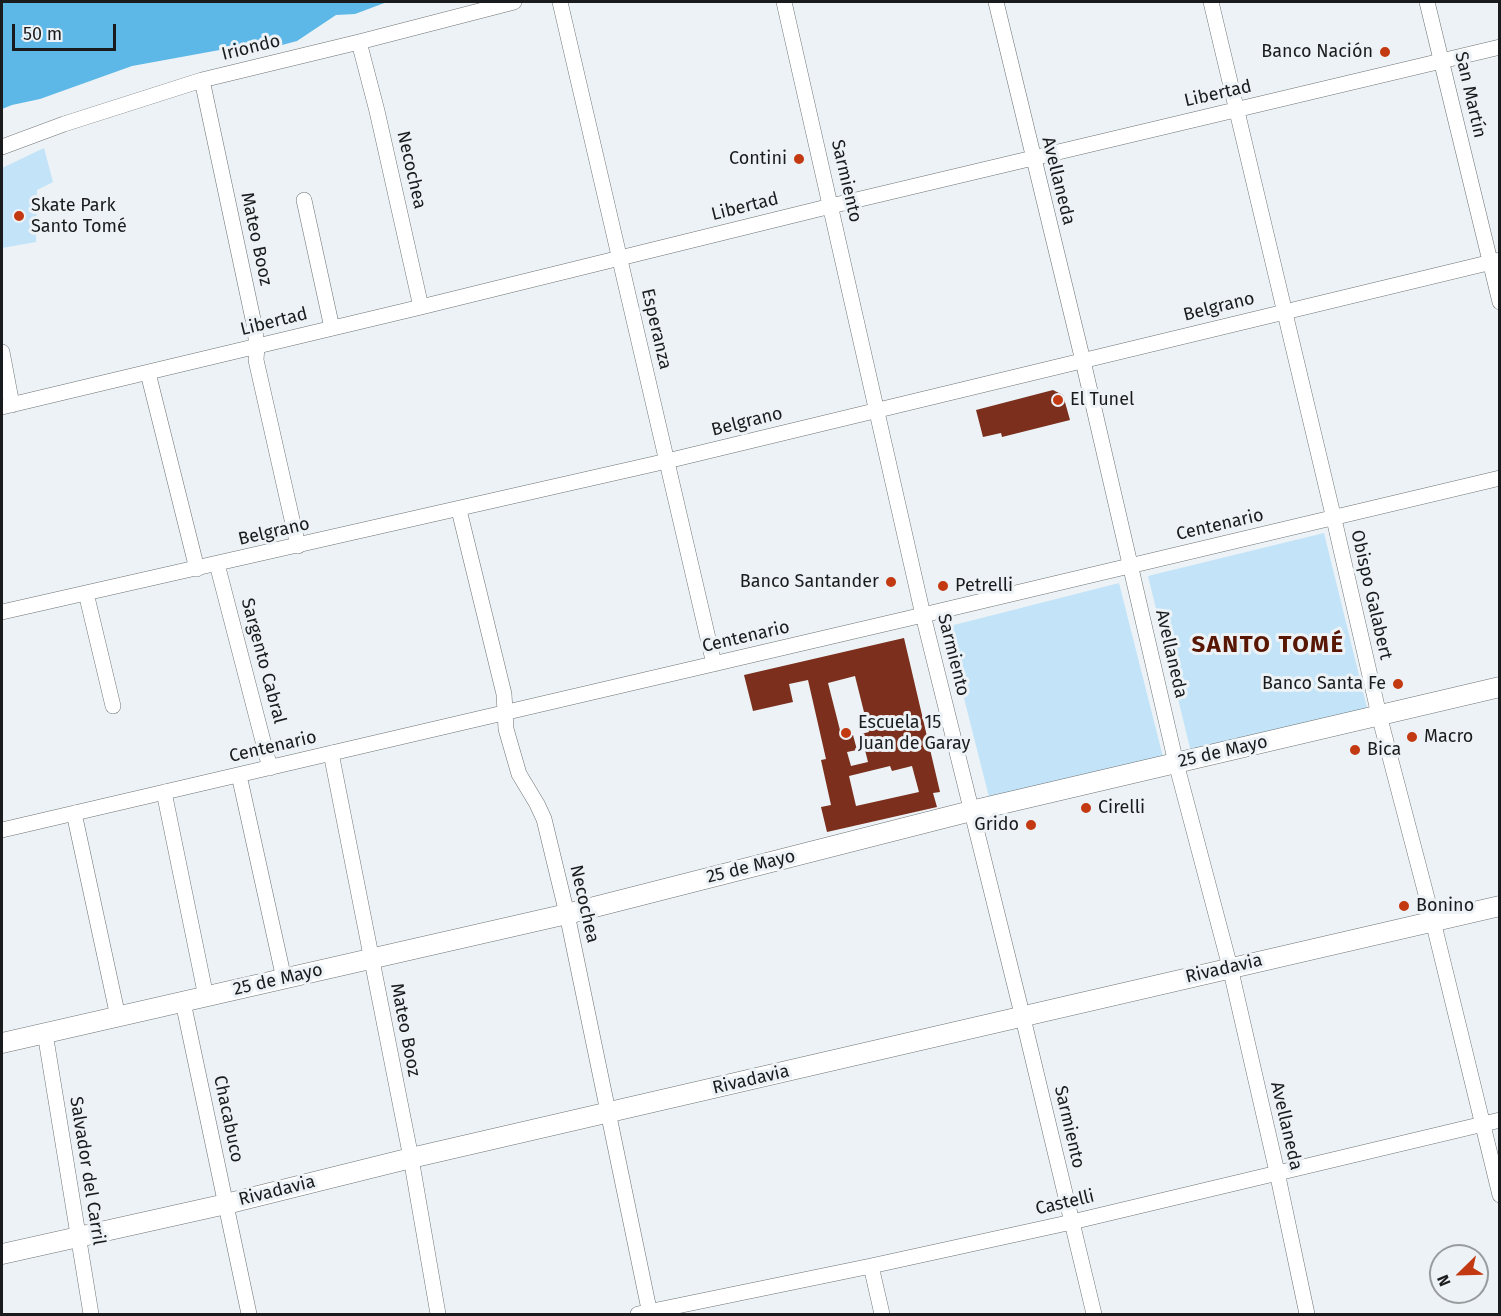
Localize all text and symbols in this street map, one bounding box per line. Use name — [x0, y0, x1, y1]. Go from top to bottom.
scale bar — [15, 12, 118, 50]
text: 50 m — [23, 23, 62, 45]
street label: Iriondo — [219, 30, 283, 66]
place label: Banco Nación — [1261, 41, 1373, 63]
marker: Banco Nación — [1378, 45, 1392, 59]
street label: San Martín — [1450, 50, 1490, 140]
street label: Libertad — [1182, 76, 1254, 112]
street label: Necochea — [392, 129, 430, 211]
street label: Avellaneda — [1037, 135, 1079, 227]
street label: Sarmiento — [826, 138, 866, 224]
place label: Contini — [729, 148, 787, 170]
marker: Contini — [792, 152, 806, 166]
street label: Libertad — [709, 188, 781, 226]
street label: Mateo Booz — [236, 190, 276, 288]
place label: Skate Park Santo Tomé — [31, 195, 127, 238]
marker: Skate Park Santo Tomé — [12, 209, 26, 223]
street label: Esperanza — [636, 286, 676, 372]
street label: Belgrano — [1181, 288, 1257, 326]
street label: Libertad — [238, 303, 310, 341]
place label: El Tunel — [1070, 389, 1134, 411]
marker: El Tunel — [1051, 393, 1065, 407]
street label: Belgrano — [709, 403, 785, 441]
street label: Centenario — [1174, 504, 1266, 546]
street label: Belgrano — [236, 513, 312, 551]
street label: Obispo Galabert — [1346, 528, 1396, 662]
place label: Banco Santander — [740, 571, 879, 593]
marker: Banco Santander — [884, 575, 898, 589]
place label: Petrelli — [955, 575, 1013, 597]
marker: Petrelli — [936, 579, 950, 593]
street label: Sargento Cabral — [236, 596, 290, 726]
street label: Avellaneda — [1150, 608, 1192, 700]
street label: Sarmiento — [932, 612, 974, 698]
street label: Centenario — [700, 616, 792, 658]
district label: SANTO TOMÉ — [1191, 631, 1345, 659]
place label: Banco Santa Fe — [1262, 673, 1386, 695]
marker: Banco Santa Fe — [1391, 677, 1405, 691]
place label: Escuela 15 Juan de Garay — [858, 712, 970, 754]
street label: Centenario — [227, 726, 319, 768]
marker: Escuela 15 Juan de Garay — [839, 726, 853, 740]
place label: Macro — [1424, 726, 1473, 748]
marker: Macro — [1405, 730, 1419, 744]
street label: 25 de Mayo — [1176, 731, 1270, 773]
place label: Bica — [1367, 739, 1401, 761]
marker: Bica — [1348, 743, 1362, 757]
place label: Cirelli — [1098, 797, 1145, 819]
marker: Cirelli — [1079, 801, 1093, 815]
place label: Grido — [974, 814, 1019, 836]
marker: Grido — [1024, 818, 1038, 832]
street label: 25 de Mayo — [704, 846, 798, 888]
street label: Necochea — [565, 863, 603, 945]
place label: Bonino — [1416, 895, 1474, 917]
marker: Bonino — [1397, 899, 1411, 913]
street label: Rivadavia — [1183, 950, 1265, 988]
street label: 25 de Mayo — [231, 959, 325, 1001]
street label: Mateo Booz — [385, 981, 425, 1079]
street label: Rivadavia — [710, 1061, 792, 1099]
street label: Chacabuco — [208, 1074, 248, 1164]
street label: Avellaneda — [1265, 1080, 1307, 1172]
street label: Sarmiento — [1049, 1084, 1089, 1170]
street label: Salvador del Carril — [65, 1095, 109, 1247]
street label: Rivadavia — [236, 1171, 318, 1211]
street label: Castelli — [1034, 1186, 1096, 1220]
north arrow — [1429, 1244, 1489, 1304]
text: N — [1433, 1272, 1455, 1289]

